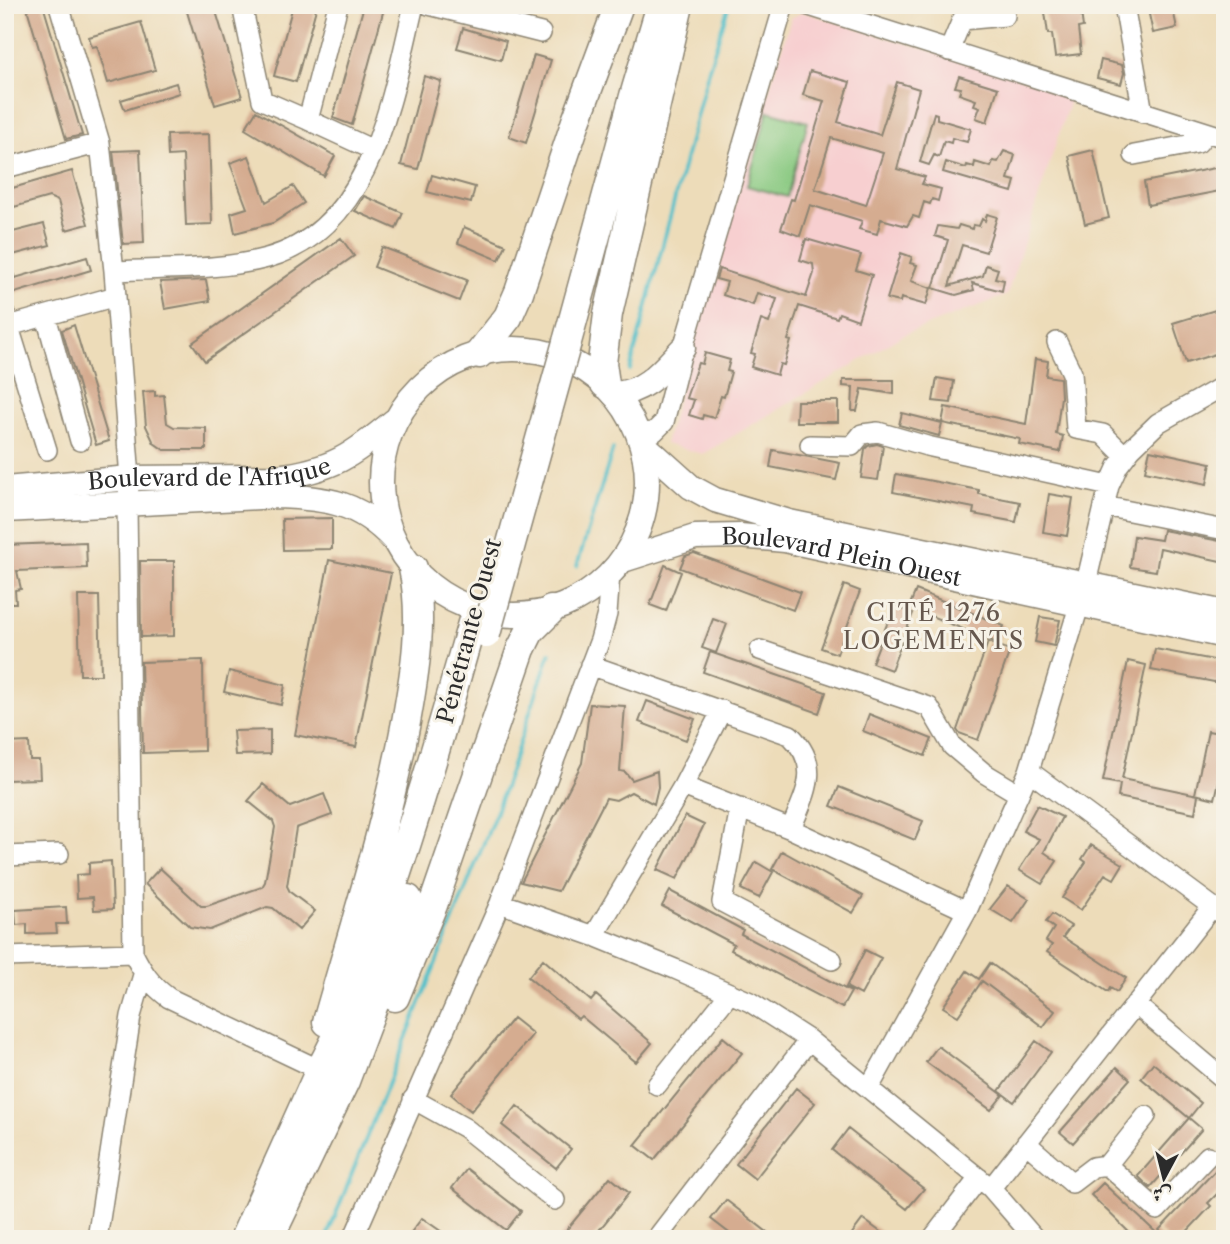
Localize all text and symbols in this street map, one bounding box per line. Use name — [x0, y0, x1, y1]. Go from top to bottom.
street label: Boulevard de l'Afrique — [87, 451, 335, 496]
street label: Boulevard Plein Ouest — [721, 522, 964, 592]
street label: Pénétrante Ouest — [431, 535, 507, 727]
district label: CITÉ 1276 LOGEMENTS — [843, 598, 1025, 655]
north arrow — [1128, 1142, 1198, 1212]
text: ش — [1151, 1182, 1173, 1207]

